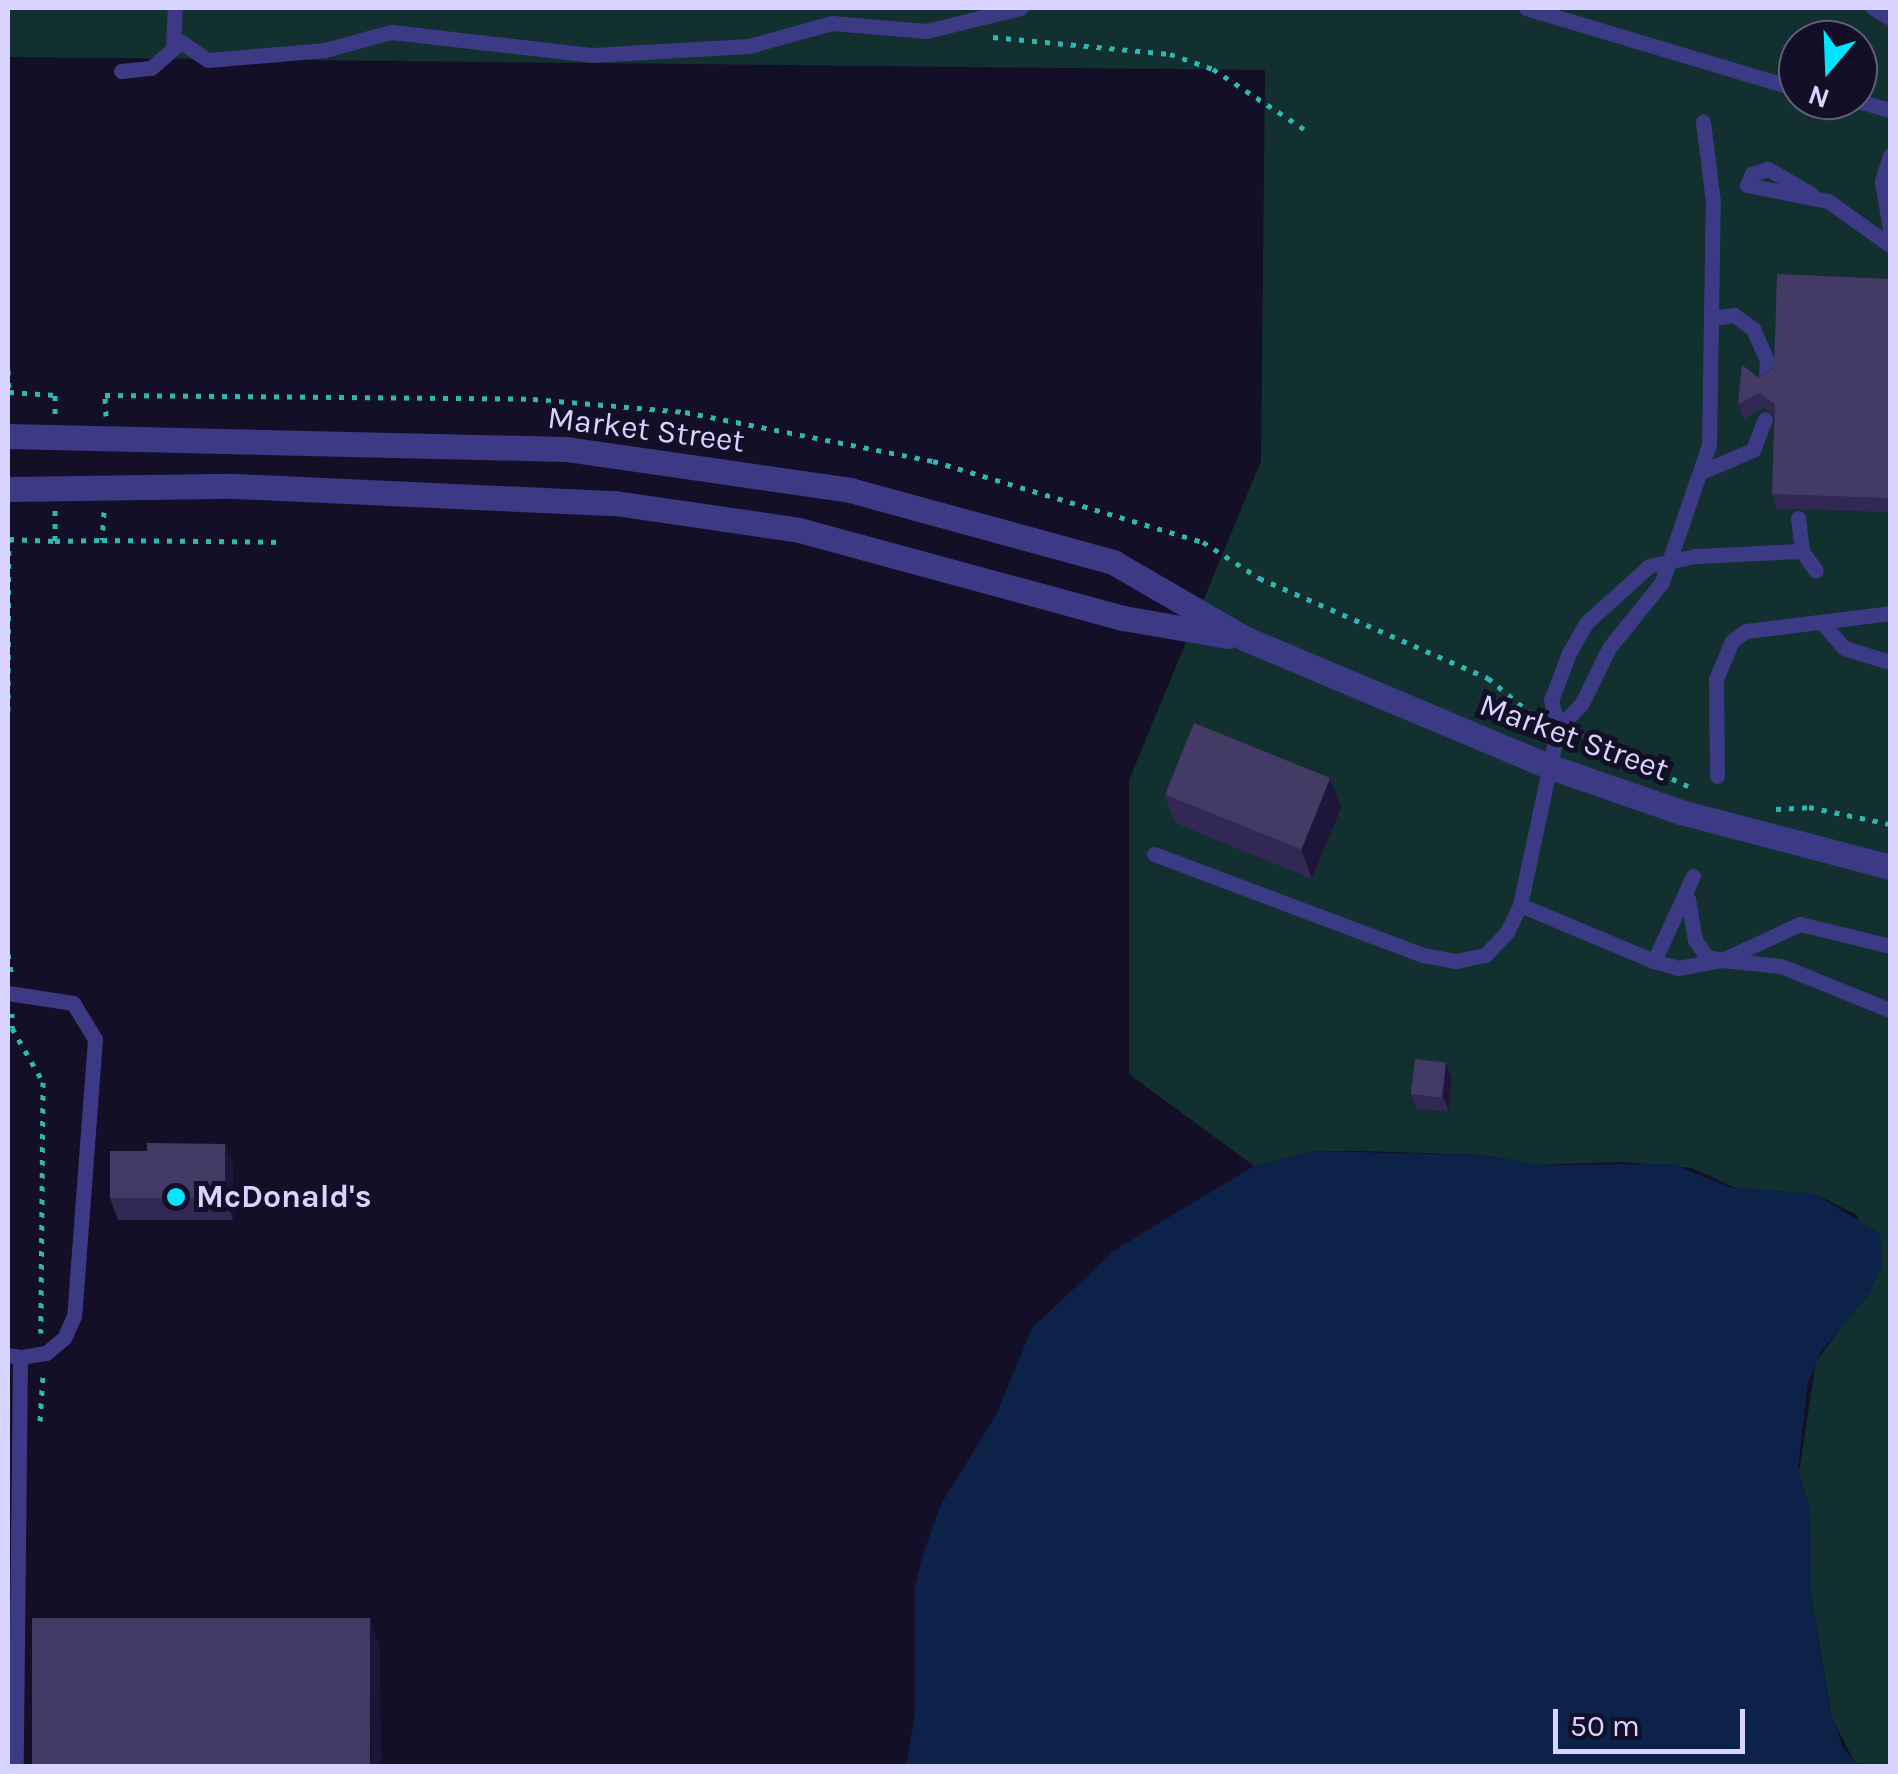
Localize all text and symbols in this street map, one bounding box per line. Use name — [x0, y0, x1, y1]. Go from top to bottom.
north arrow — [1778, 20, 1878, 120]
text: N — [1804, 78, 1834, 116]
street label: Market Street — [545, 399, 747, 461]
street label: Market Street — [1474, 686, 1674, 790]
place label: McDonald's — [196, 1178, 372, 1216]
marker: McDonald's — [165, 1186, 187, 1208]
scale bar — [1558, 1689, 1750, 1751]
text: 50 m — [1570, 1708, 1640, 1744]

